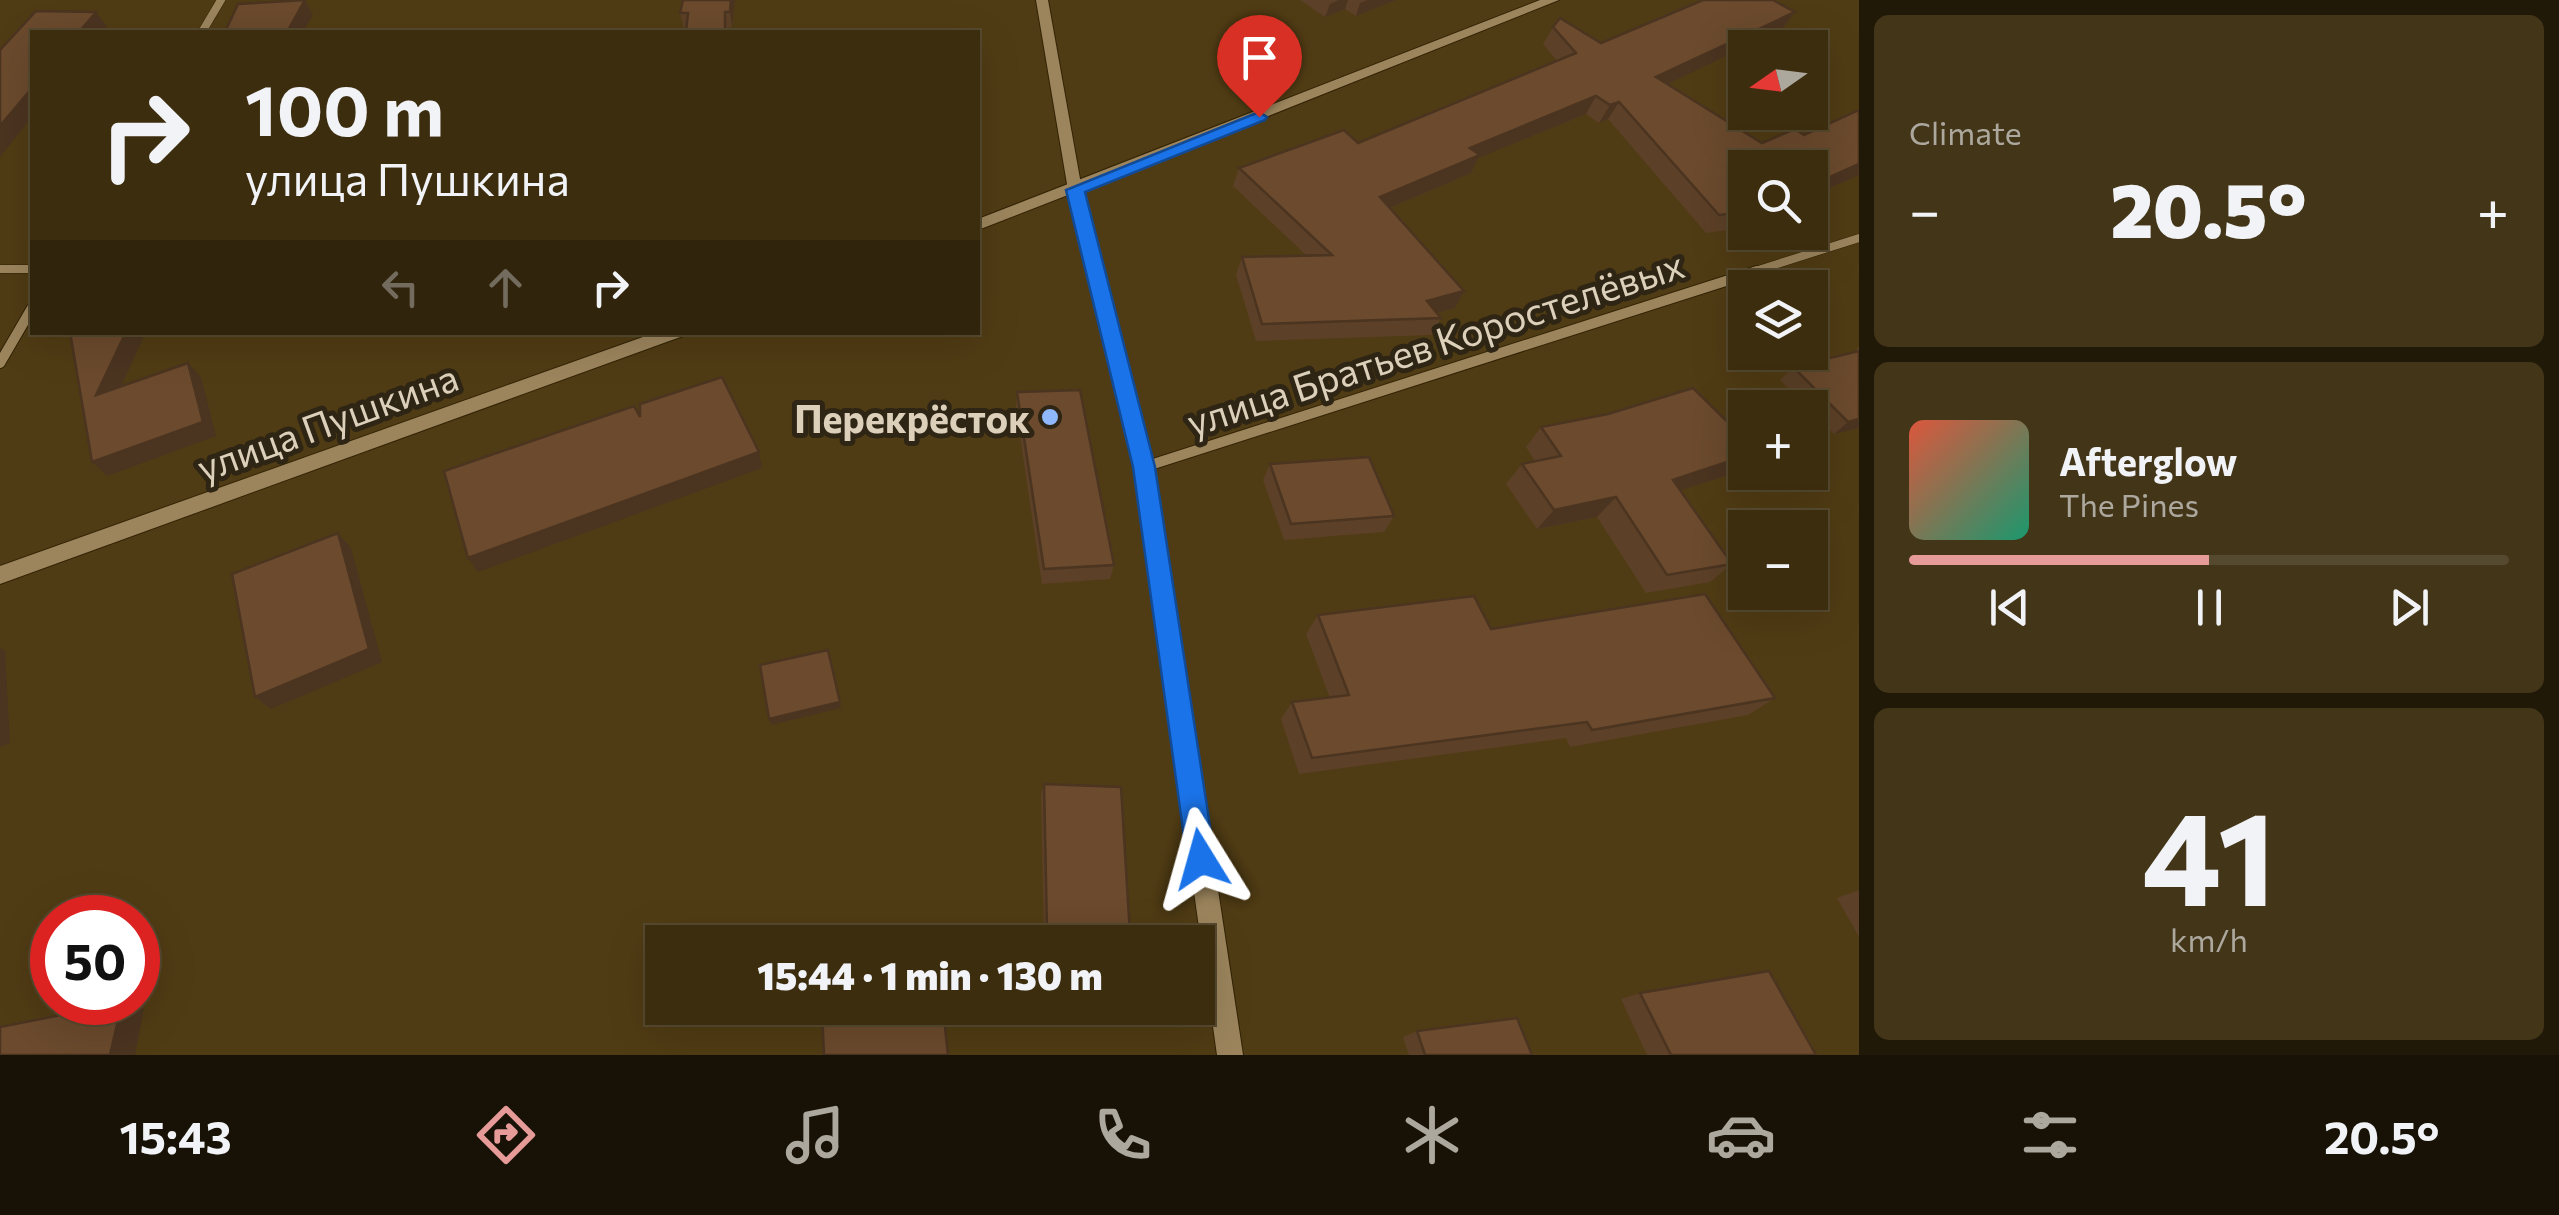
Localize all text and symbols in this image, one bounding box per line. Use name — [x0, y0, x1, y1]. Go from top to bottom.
pin — [1217, 15, 1302, 118]
icon: arrive — [1232, 30, 1287, 85]
north arrow — [1728, 30, 1828, 130]
map controls — [1728, 30, 1828, 610]
text: 100 m — [245, 65, 444, 150]
icon: right — [80, 70, 210, 200]
text: Climate — [1909, 112, 2022, 152]
text: улица Пушкина — [245, 150, 570, 205]
button: search — [1728, 150, 1828, 250]
text: 20.5° — [2110, 162, 2307, 253]
text: − — [1909, 175, 1940, 242]
text: + — [2477, 175, 2509, 242]
street label: улица Братьев Коростелёвых — [1180, 239, 1690, 445]
icon: left — [373, 260, 428, 315]
icon: ahead — [478, 260, 533, 315]
icon: right — [583, 260, 638, 315]
button: layers — [1728, 270, 1828, 370]
street label: улица Пушкина — [190, 352, 464, 490]
button: + — [1728, 390, 1828, 490]
place label: Перекрёсток — [794, 394, 1030, 441]
marker: Перекрёсток — [1039, 406, 1061, 428]
text: Afterglow — [2059, 437, 2237, 484]
text: The Pines — [2059, 484, 2199, 524]
button: − — [1728, 510, 1828, 610]
icon: previous — [1982, 580, 2037, 635]
icon: pause — [2182, 580, 2237, 635]
icon: next — [2382, 580, 2437, 635]
text: 41 — [2142, 774, 2276, 933]
position arrow — [1149, 807, 1253, 911]
speed limit sign: 50 — [30, 895, 160, 1025]
text: km/h — [2170, 919, 2248, 959]
text: 15:44 · 1 min · 130 m — [757, 951, 1103, 998]
icon: directions — [471, 1100, 541, 1170]
icon: music — [780, 1100, 850, 1170]
icon: phone — [1088, 1100, 1158, 1170]
icon: climate — [1397, 1100, 1467, 1170]
icon: car — [1706, 1100, 1776, 1170]
icon: filters — [2015, 1100, 2085, 1170]
text: 15:43 — [119, 1108, 232, 1163]
text: 20.5° — [2324, 1108, 2440, 1163]

